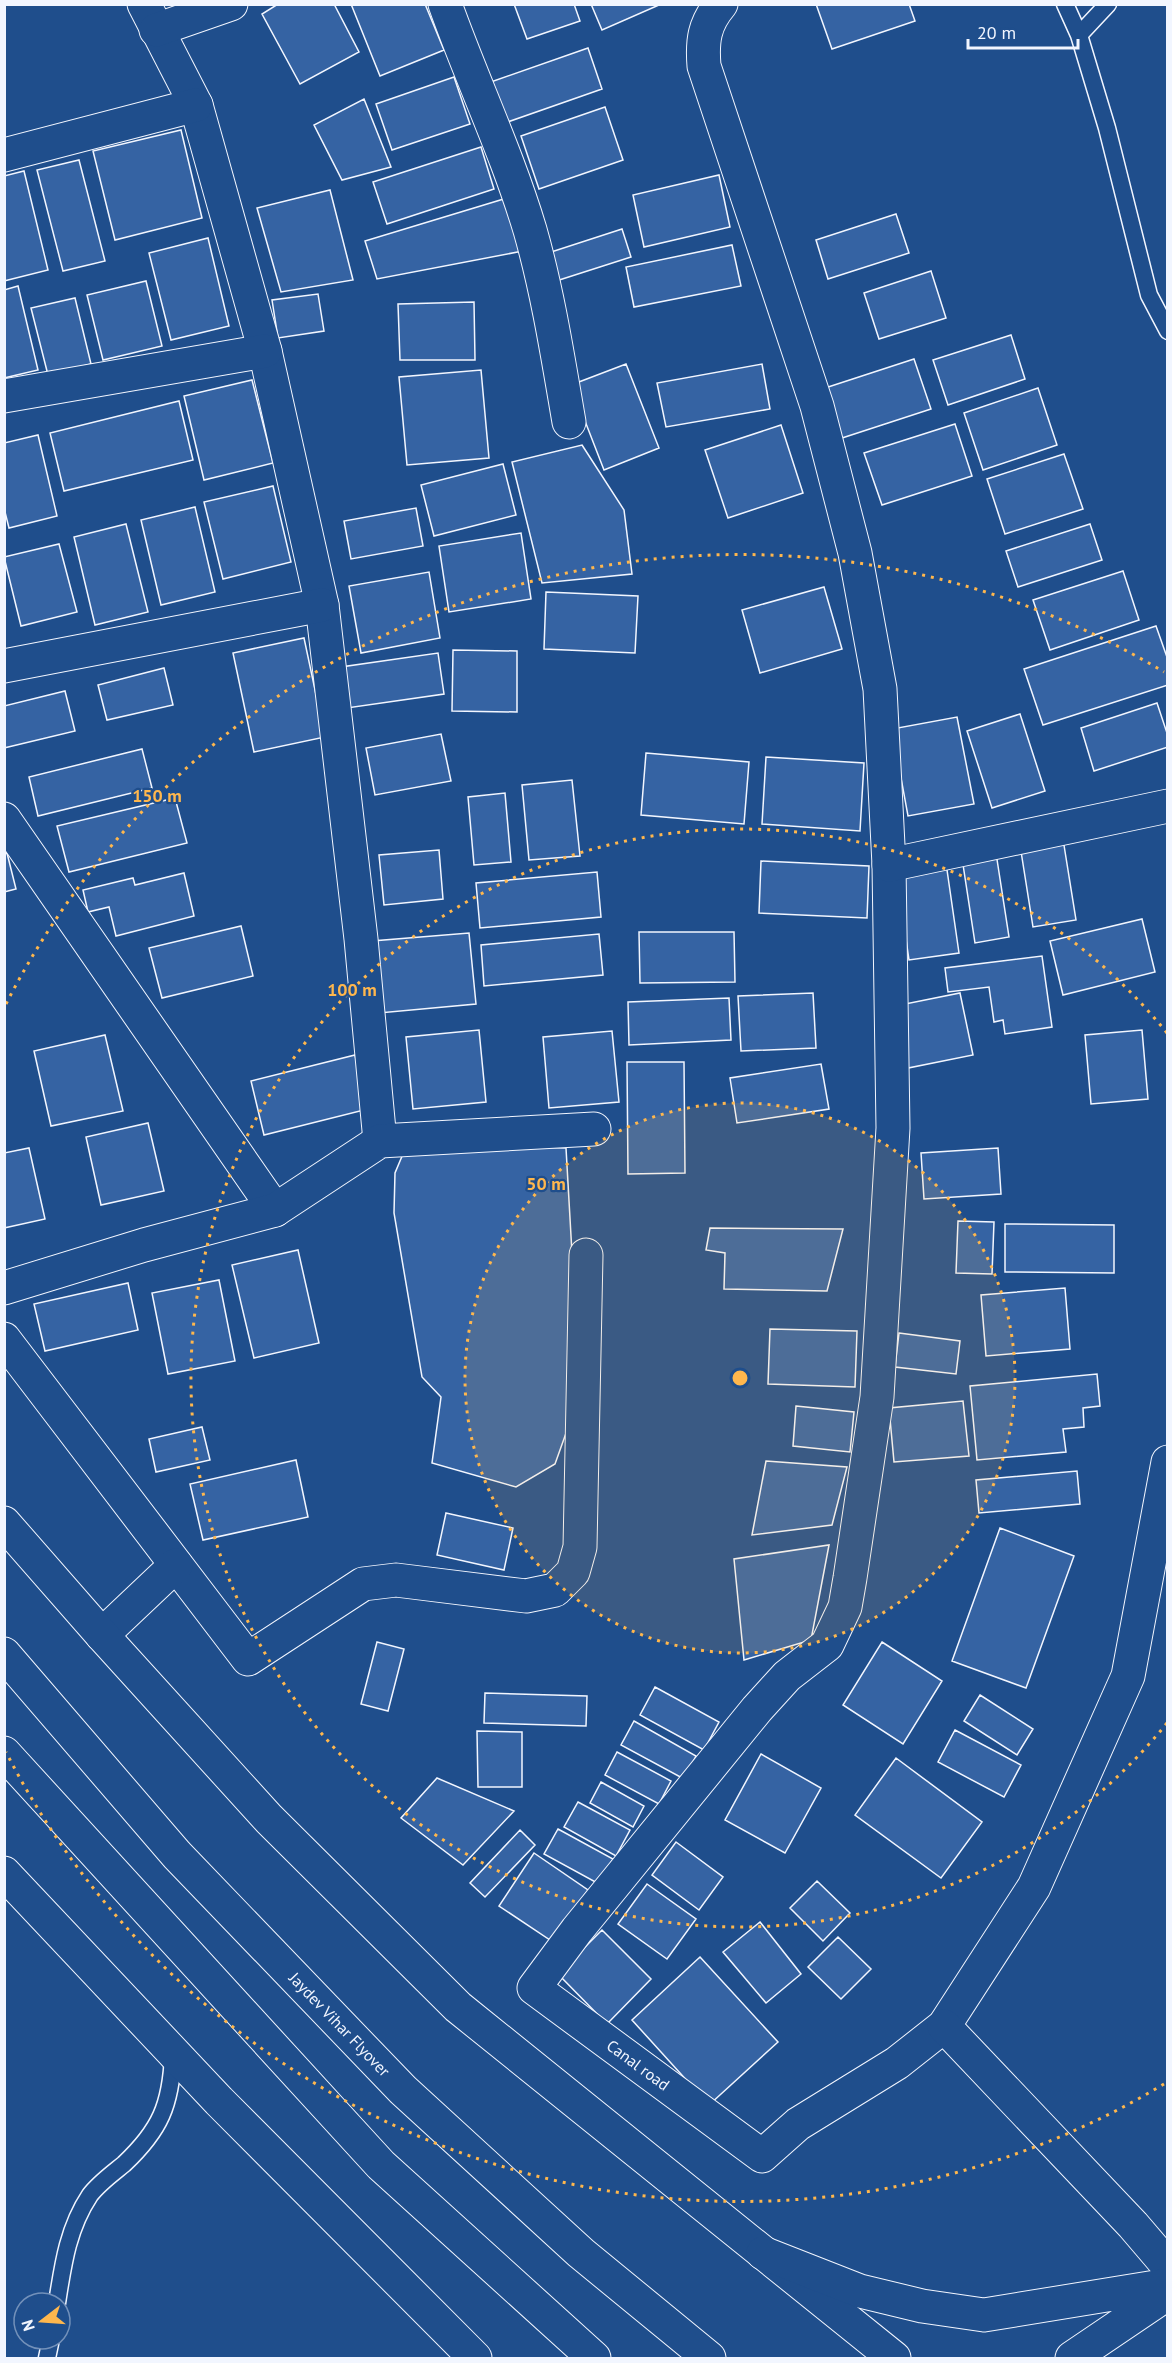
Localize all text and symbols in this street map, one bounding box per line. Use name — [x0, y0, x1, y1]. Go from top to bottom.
scale bar — [968, 12, 1078, 50]
text: 20 m — [977, 21, 1016, 44]
text: 150 m — [132, 784, 182, 807]
text: 100 m — [327, 978, 377, 1001]
text: 50 m — [526, 1172, 566, 1195]
centre of rings — [730, 1368, 750, 1388]
street label: Jaydev Vihar Flyover — [284, 1967, 395, 2081]
street label: Canal road — [603, 2035, 674, 2095]
north arrow — [12, 2291, 72, 2351]
text: N — [17, 2317, 39, 2333]

